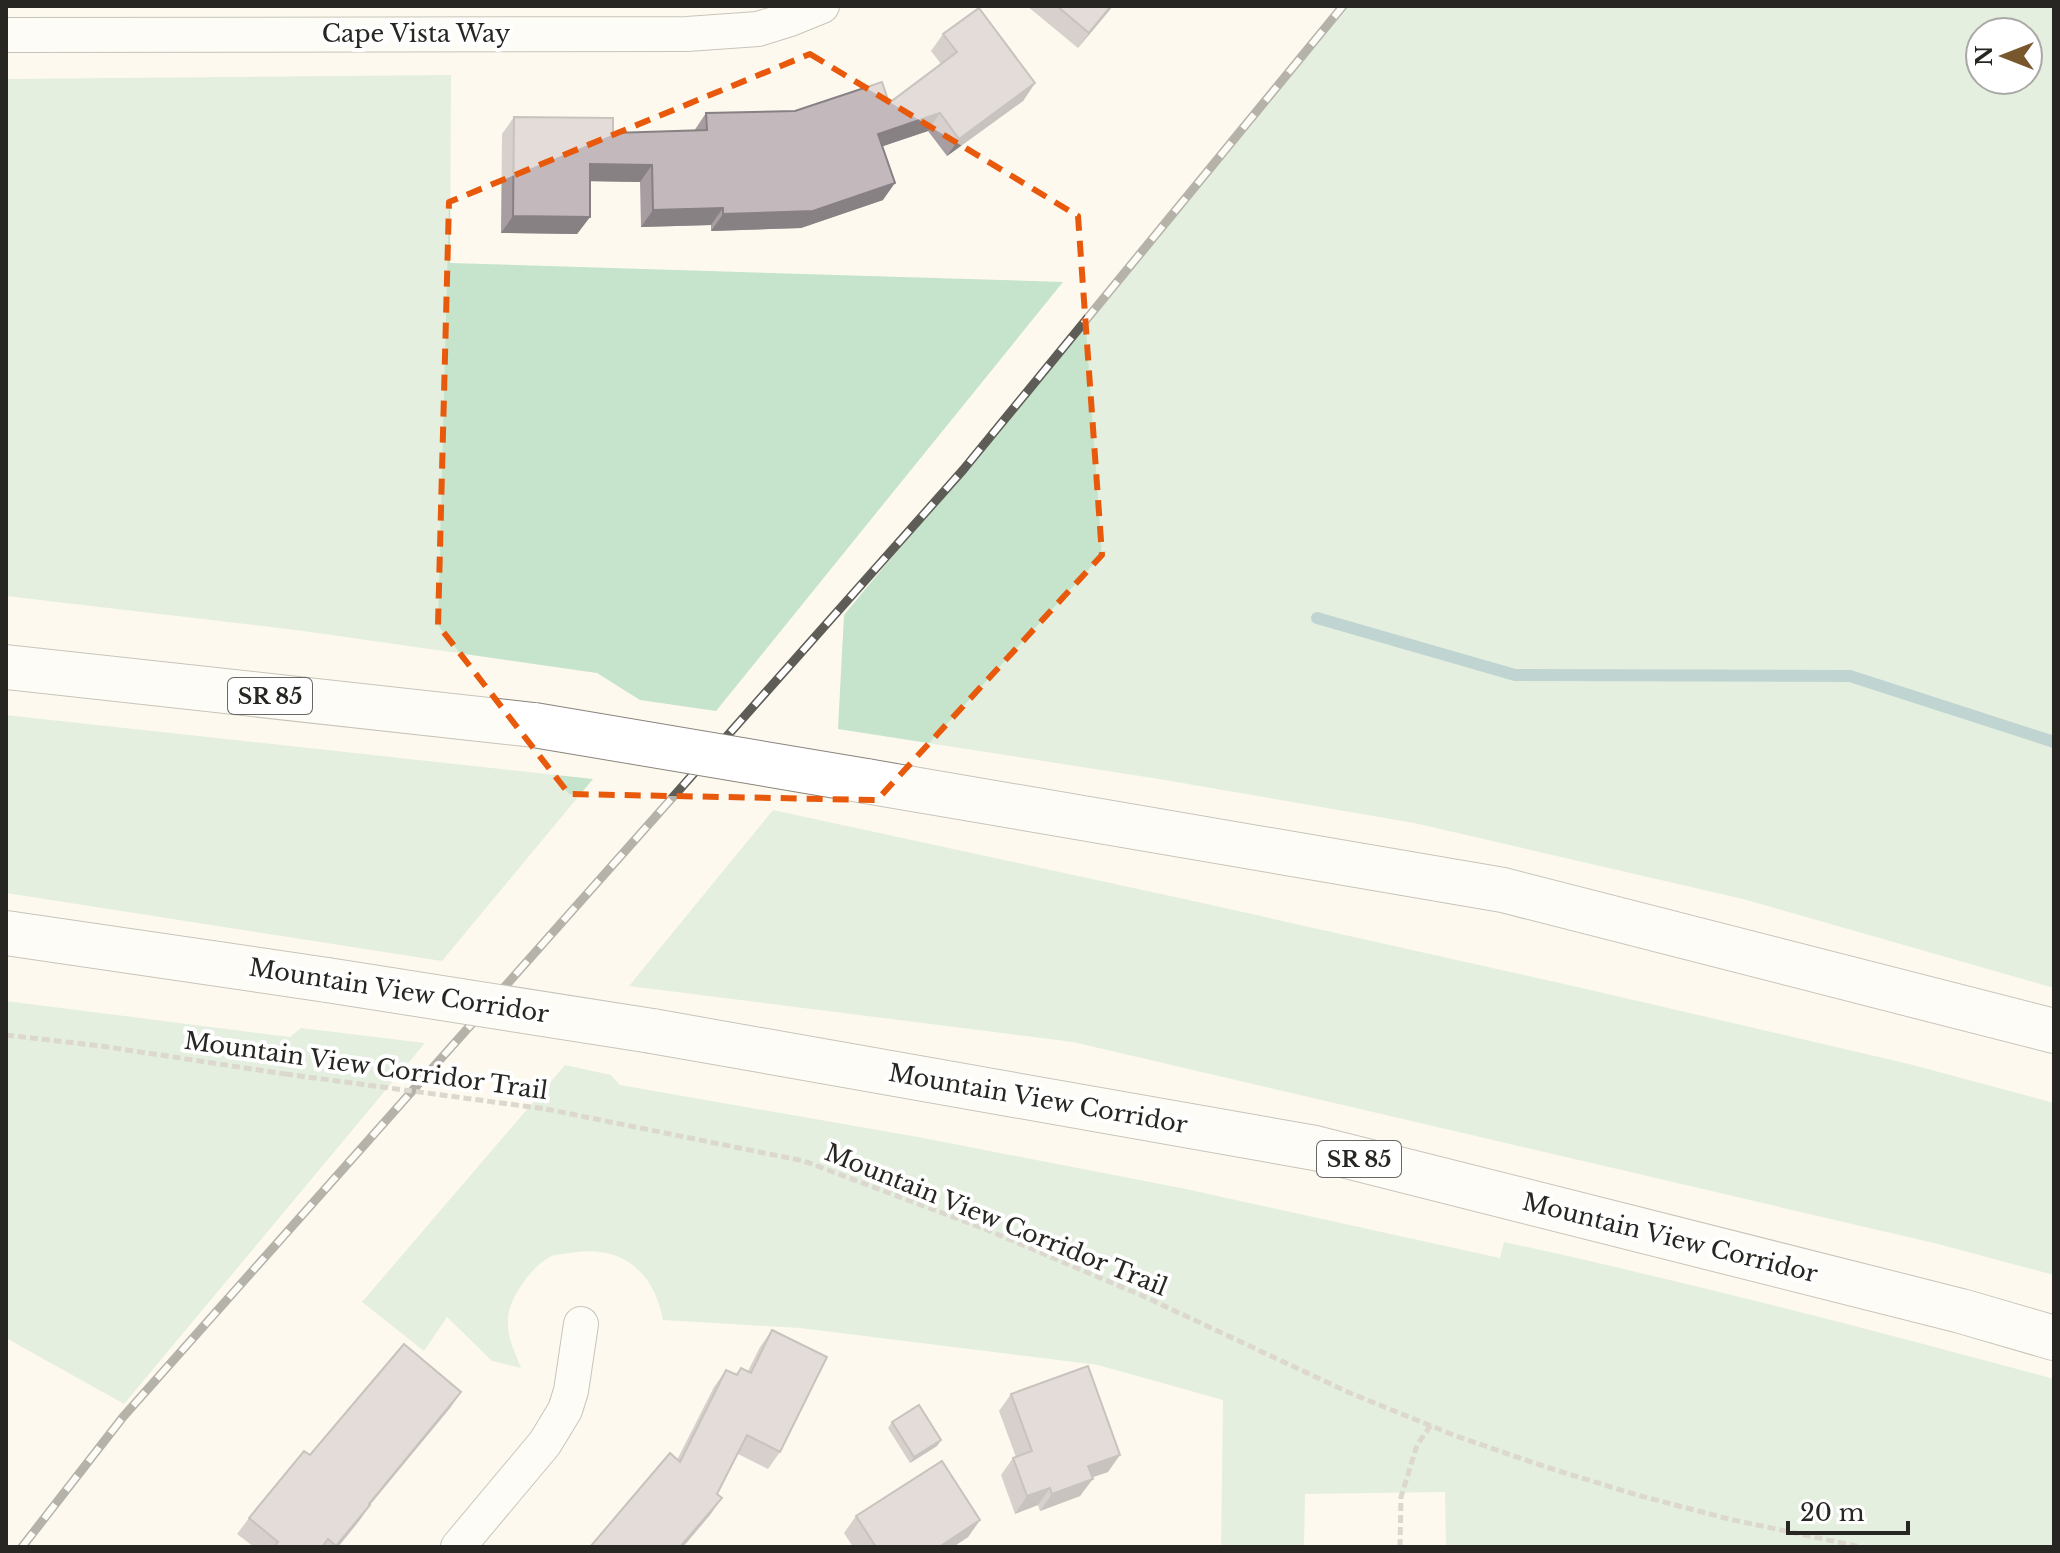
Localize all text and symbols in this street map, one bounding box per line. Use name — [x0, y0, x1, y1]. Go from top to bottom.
north arrow — [1964, 16, 2044, 96]
street label: Cape Vista Way — [322, 19, 511, 48]
text: N — [1971, 45, 1998, 66]
road number: SR 85 — [228, 678, 312, 714]
street label: Mountain View Corridor — [247, 952, 552, 1029]
street label: Mountain View Corridor Trail — [182, 1026, 550, 1105]
street label: Mountain View Corridor — [886, 1058, 1190, 1139]
street label: Mountain View Corridor Trail — [821, 1137, 1172, 1302]
road number: SR 85 — [1317, 1141, 1401, 1177]
street label: Mountain View Corridor — [1520, 1187, 1821, 1288]
scale bar — [1788, 1485, 1908, 1535]
text: 20 m — [1800, 1498, 1865, 1527]

